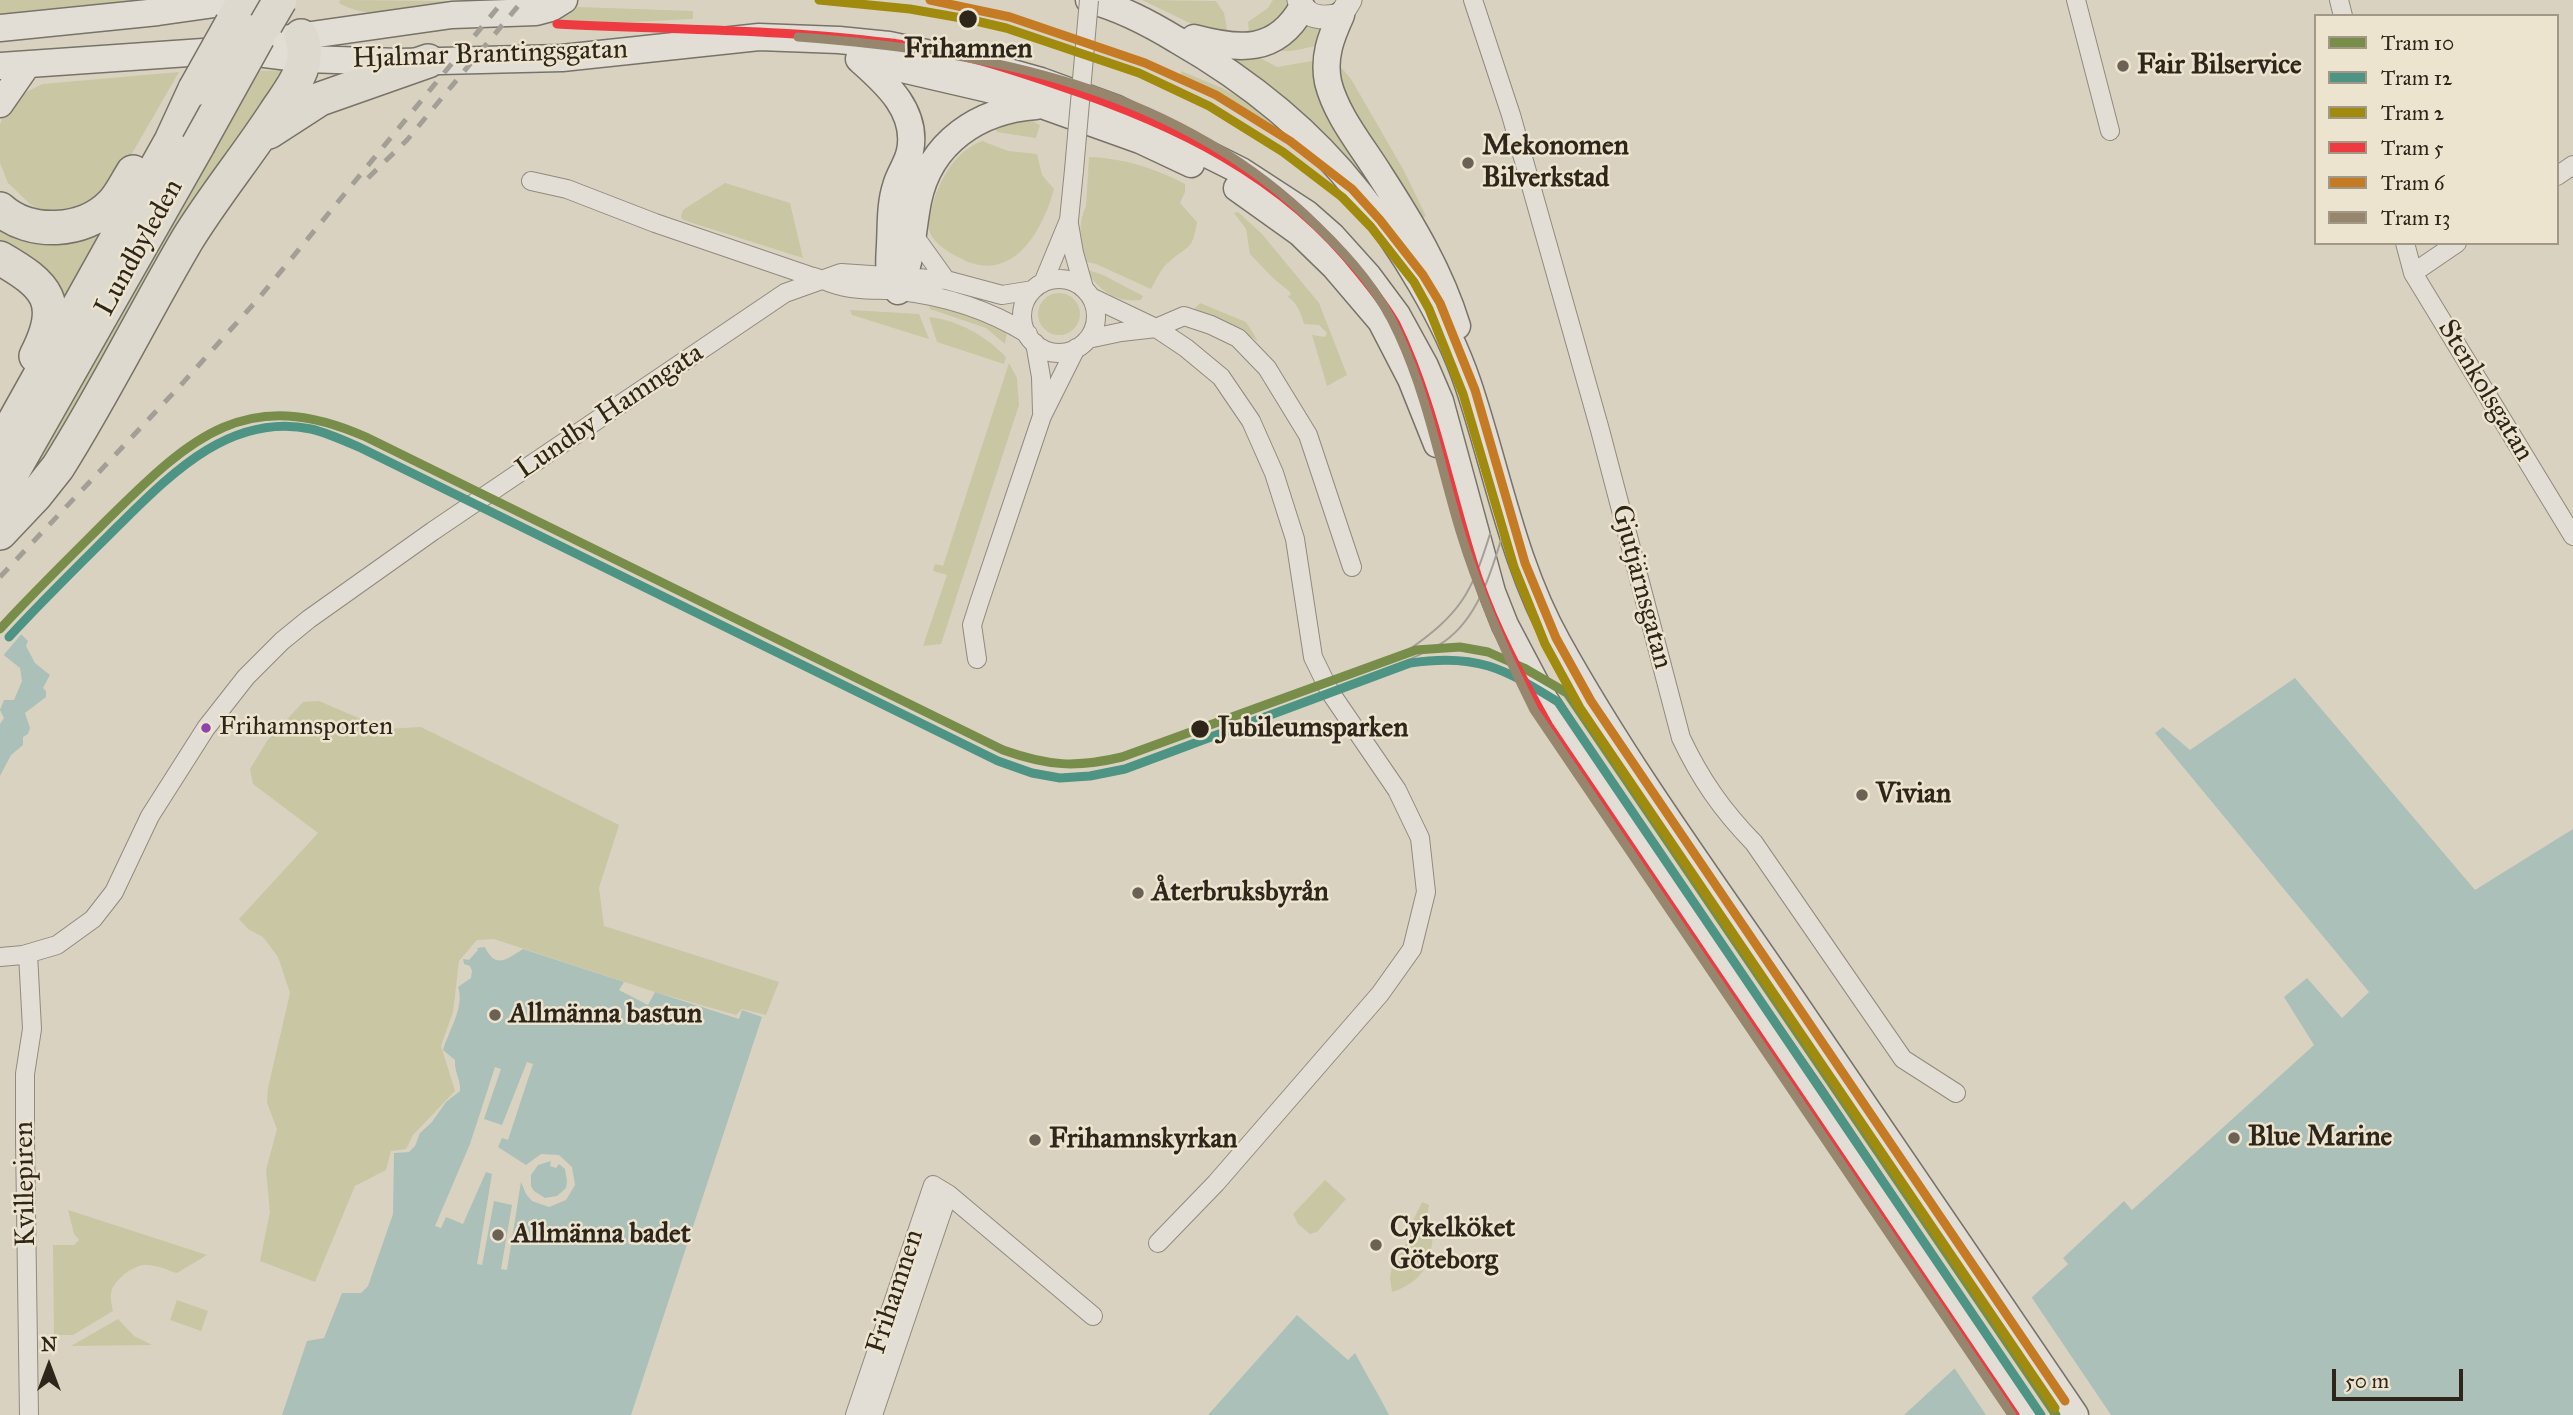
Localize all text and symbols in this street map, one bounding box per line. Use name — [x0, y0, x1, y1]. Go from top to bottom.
marker: Frihamnen — [957, 8, 979, 30]
legend — [2314, 14, 2559, 245]
text: Tram 10 — [2381, 30, 2454, 56]
street label: Hjalmar Brantingsgatan — [352, 33, 628, 77]
place label: Frihamnen — [904, 33, 1032, 67]
place label: Fair Bilservice — [2137, 49, 2302, 83]
marker: Fair Bilservice — [2115, 58, 2131, 74]
text: Tram 12 — [2381, 65, 2452, 91]
text: Tram 2 — [2381, 100, 2444, 126]
place label: Mekonomen Bilverkstad — [1482, 130, 1629, 196]
text: Tram 5 — [2381, 135, 2444, 161]
marker: Mekonomen Bilverkstad — [1460, 155, 1476, 171]
text: Tram 6 — [2381, 170, 2445, 196]
street label: Lundbyleden — [89, 174, 191, 322]
text: Tram 13 — [2381, 205, 2451, 231]
street label: Stenkolsgatan — [2430, 314, 2540, 468]
street label: Lundby Hamngata — [510, 337, 710, 487]
street label: Gjutjärnsgatan — [1603, 501, 1679, 673]
place label: Frihamnsporten — [219, 712, 393, 744]
place label: Jubileumsparken — [1218, 712, 1408, 746]
marker: Jubileumsparken — [1189, 718, 1211, 740]
marker: Frihamnsporten — [199, 721, 213, 735]
place label: Vivian — [1876, 778, 1951, 812]
marker: Vivian — [1854, 787, 1870, 803]
place label: Återbruksbyrån — [1152, 876, 1329, 910]
marker: Återbruksbyrån — [1130, 885, 1146, 901]
place label: Allmänna bastun — [509, 998, 702, 1032]
marker: Allmänna bastun — [487, 1007, 503, 1023]
street label: Kvillepiren — [8, 1121, 44, 1247]
place label: Blue Marine — [2248, 1121, 2392, 1155]
place label: Frihamnskyrkan — [1049, 1123, 1237, 1157]
marker: Blue Marine — [2226, 1130, 2242, 1146]
marker: Frihamnskyrkan — [1027, 1132, 1043, 1148]
place label: Cykelköket Göteborg — [1390, 1212, 1515, 1278]
place label: Allmänna badet — [512, 1218, 691, 1252]
street label: Frihamnen — [860, 1226, 932, 1358]
marker: Allmänna badet — [490, 1227, 506, 1243]
marker: Cykelköket Göteborg — [1368, 1237, 1384, 1253]
north arrow — [14, 1331, 84, 1401]
text: N — [41, 1333, 57, 1356]
scale bar — [2335, 1356, 2466, 1400]
text: 50 m — [2345, 1368, 2389, 1394]

